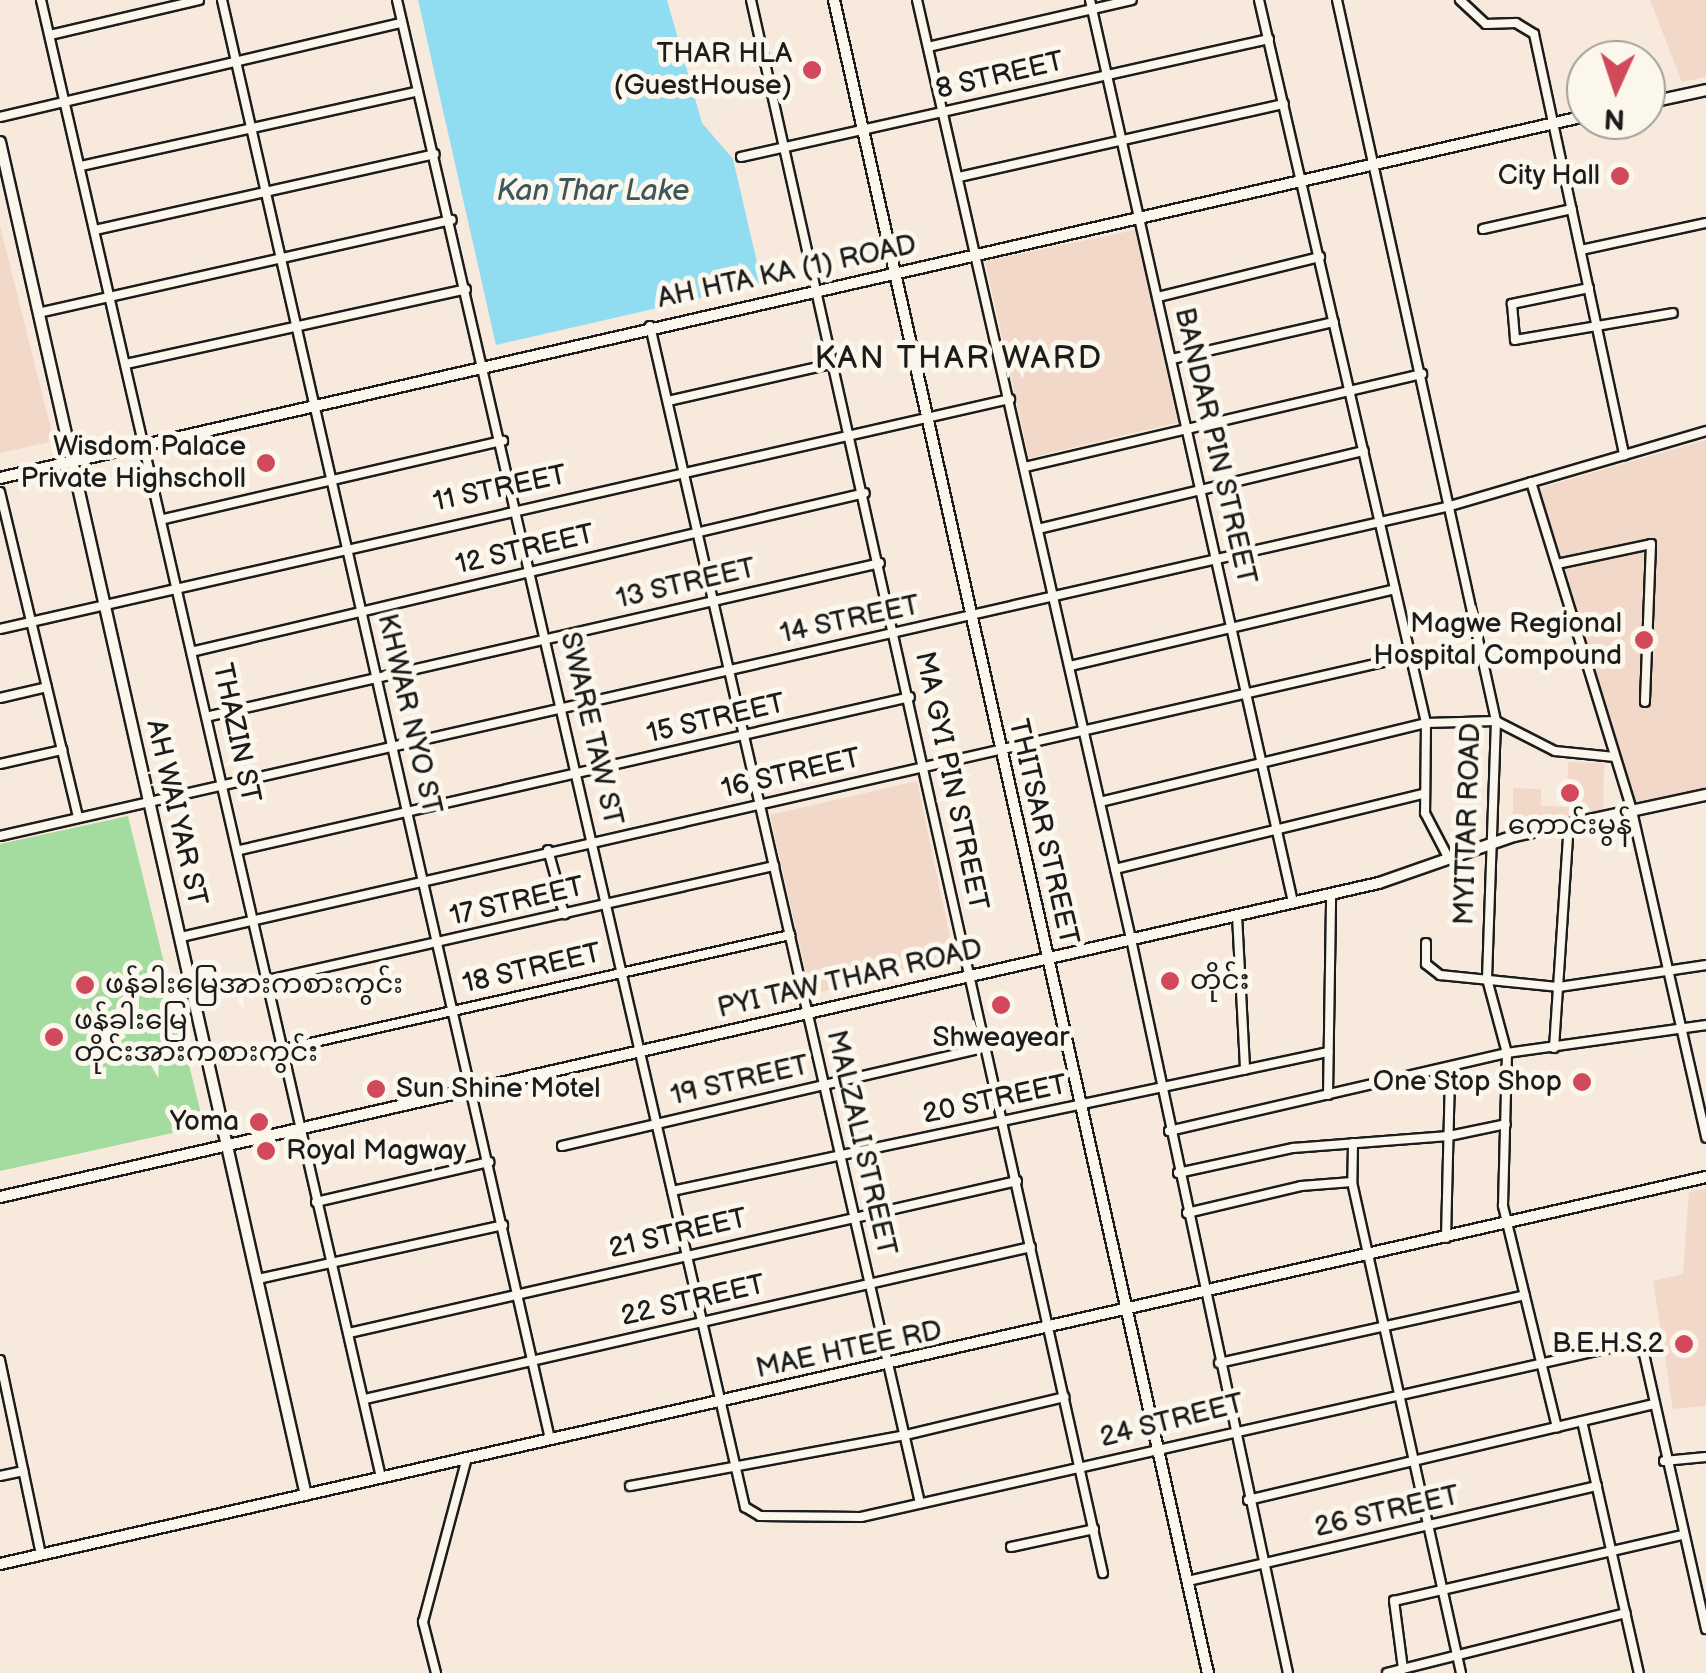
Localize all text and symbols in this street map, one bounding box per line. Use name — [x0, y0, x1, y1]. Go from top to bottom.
place label: THAR HLA (GuestHouse) — [614, 37, 792, 103]
north arrow — [1566, 40, 1666, 140]
street label: 8 STREET — [933, 45, 1067, 107]
marker: THAR HLA (GuestHouse) — [801, 59, 823, 81]
text: N — [1603, 101, 1626, 135]
place label: City Hall — [1496, 159, 1600, 193]
marker: City Hall — [1609, 165, 1631, 187]
water label: Kan Thar Lake — [496, 173, 690, 209]
street label: AH HTA KA (1) ROAD — [655, 228, 919, 316]
street label: BANDAR PIN STREET — [1167, 304, 1263, 588]
district label: KAN THAR WARD — [813, 340, 1105, 378]
place label: Wisdom Palace Private Highscholl — [21, 430, 246, 496]
marker: Wisdom Palace Private Highscholl — [255, 452, 277, 474]
street label: 11 STREET — [430, 458, 570, 520]
street label: 12 STREET — [452, 518, 598, 582]
street label: 13 STREET — [613, 552, 759, 616]
street label: 14 STREET — [777, 589, 923, 651]
place label: Magwe Regional Hospital Compound — [1373, 607, 1622, 673]
street label: KHWAR NYO ST — [370, 610, 448, 818]
marker: Magwe Regional Hospital Compound — [1631, 627, 1657, 653]
street label: SWARE TAW ST — [552, 628, 630, 830]
street label: MA GYI PIN STREET — [907, 648, 995, 914]
street label: THAZIN ST — [205, 660, 267, 806]
street label: 15 STREET — [643, 687, 789, 751]
street label: AH WAI YAR ST — [138, 715, 214, 911]
street label: THITSAR STREET — [1001, 716, 1085, 948]
street label: MYITTAR ROAD — [1448, 722, 1488, 926]
street label: 16 STREET — [718, 742, 864, 806]
marker: ကောင်းမွန် — [1559, 782, 1581, 804]
place label: ကောင်းမွန် — [1508, 809, 1632, 843]
street label: 17 STREET — [445, 870, 589, 934]
street label: PYI TAW THAR ROAD — [714, 932, 986, 1026]
street label: 18 STREET — [459, 937, 605, 1001]
place label: တိုင်း — [1190, 964, 1249, 998]
place label: ဖန်ခါးမြေအားကစားကွင်း — [105, 968, 403, 1002]
marker: တိုင်း — [1159, 970, 1181, 992]
marker: ဖန်ခါးမြေအားကစားကွင်း — [74, 974, 96, 996]
marker: Shweayear — [990, 994, 1012, 1016]
place label: ဖန်ခါးမြေ တိုင်းအားကစားကွင်း — [74, 1004, 318, 1070]
place label: Shweayear — [933, 1021, 1069, 1055]
marker: ဖန်ခါးမြေ တိုင်းအားကစားကွင်း — [43, 1026, 65, 1048]
street label: MALZALI STREET — [819, 1027, 903, 1259]
street label: 19 STREET — [667, 1049, 813, 1113]
place label: One Stop Shop — [1372, 1065, 1562, 1099]
street label: 20 STREET — [919, 1068, 1071, 1132]
marker: One Stop Shop — [1571, 1071, 1593, 1093]
place label: Sun Shine Motel — [396, 1072, 601, 1106]
marker: Sun Shine Motel — [365, 1078, 387, 1100]
place label: Yoma — [170, 1105, 239, 1139]
marker: Yoma — [248, 1111, 270, 1133]
place label: Royal Magway — [286, 1134, 466, 1168]
marker: Royal Magway — [255, 1140, 277, 1162]
street label: 21 STREET — [605, 1202, 751, 1266]
street label: 22 STREET — [617, 1268, 769, 1334]
street label: MAE HTEE RD — [753, 1314, 945, 1386]
place label: B.E.H.S.2 — [1552, 1327, 1664, 1361]
marker: B.E.H.S.2 — [1673, 1333, 1695, 1355]
street label: 24 STREET — [1096, 1387, 1248, 1455]
street label: 26 STREET — [1311, 1479, 1463, 1545]

